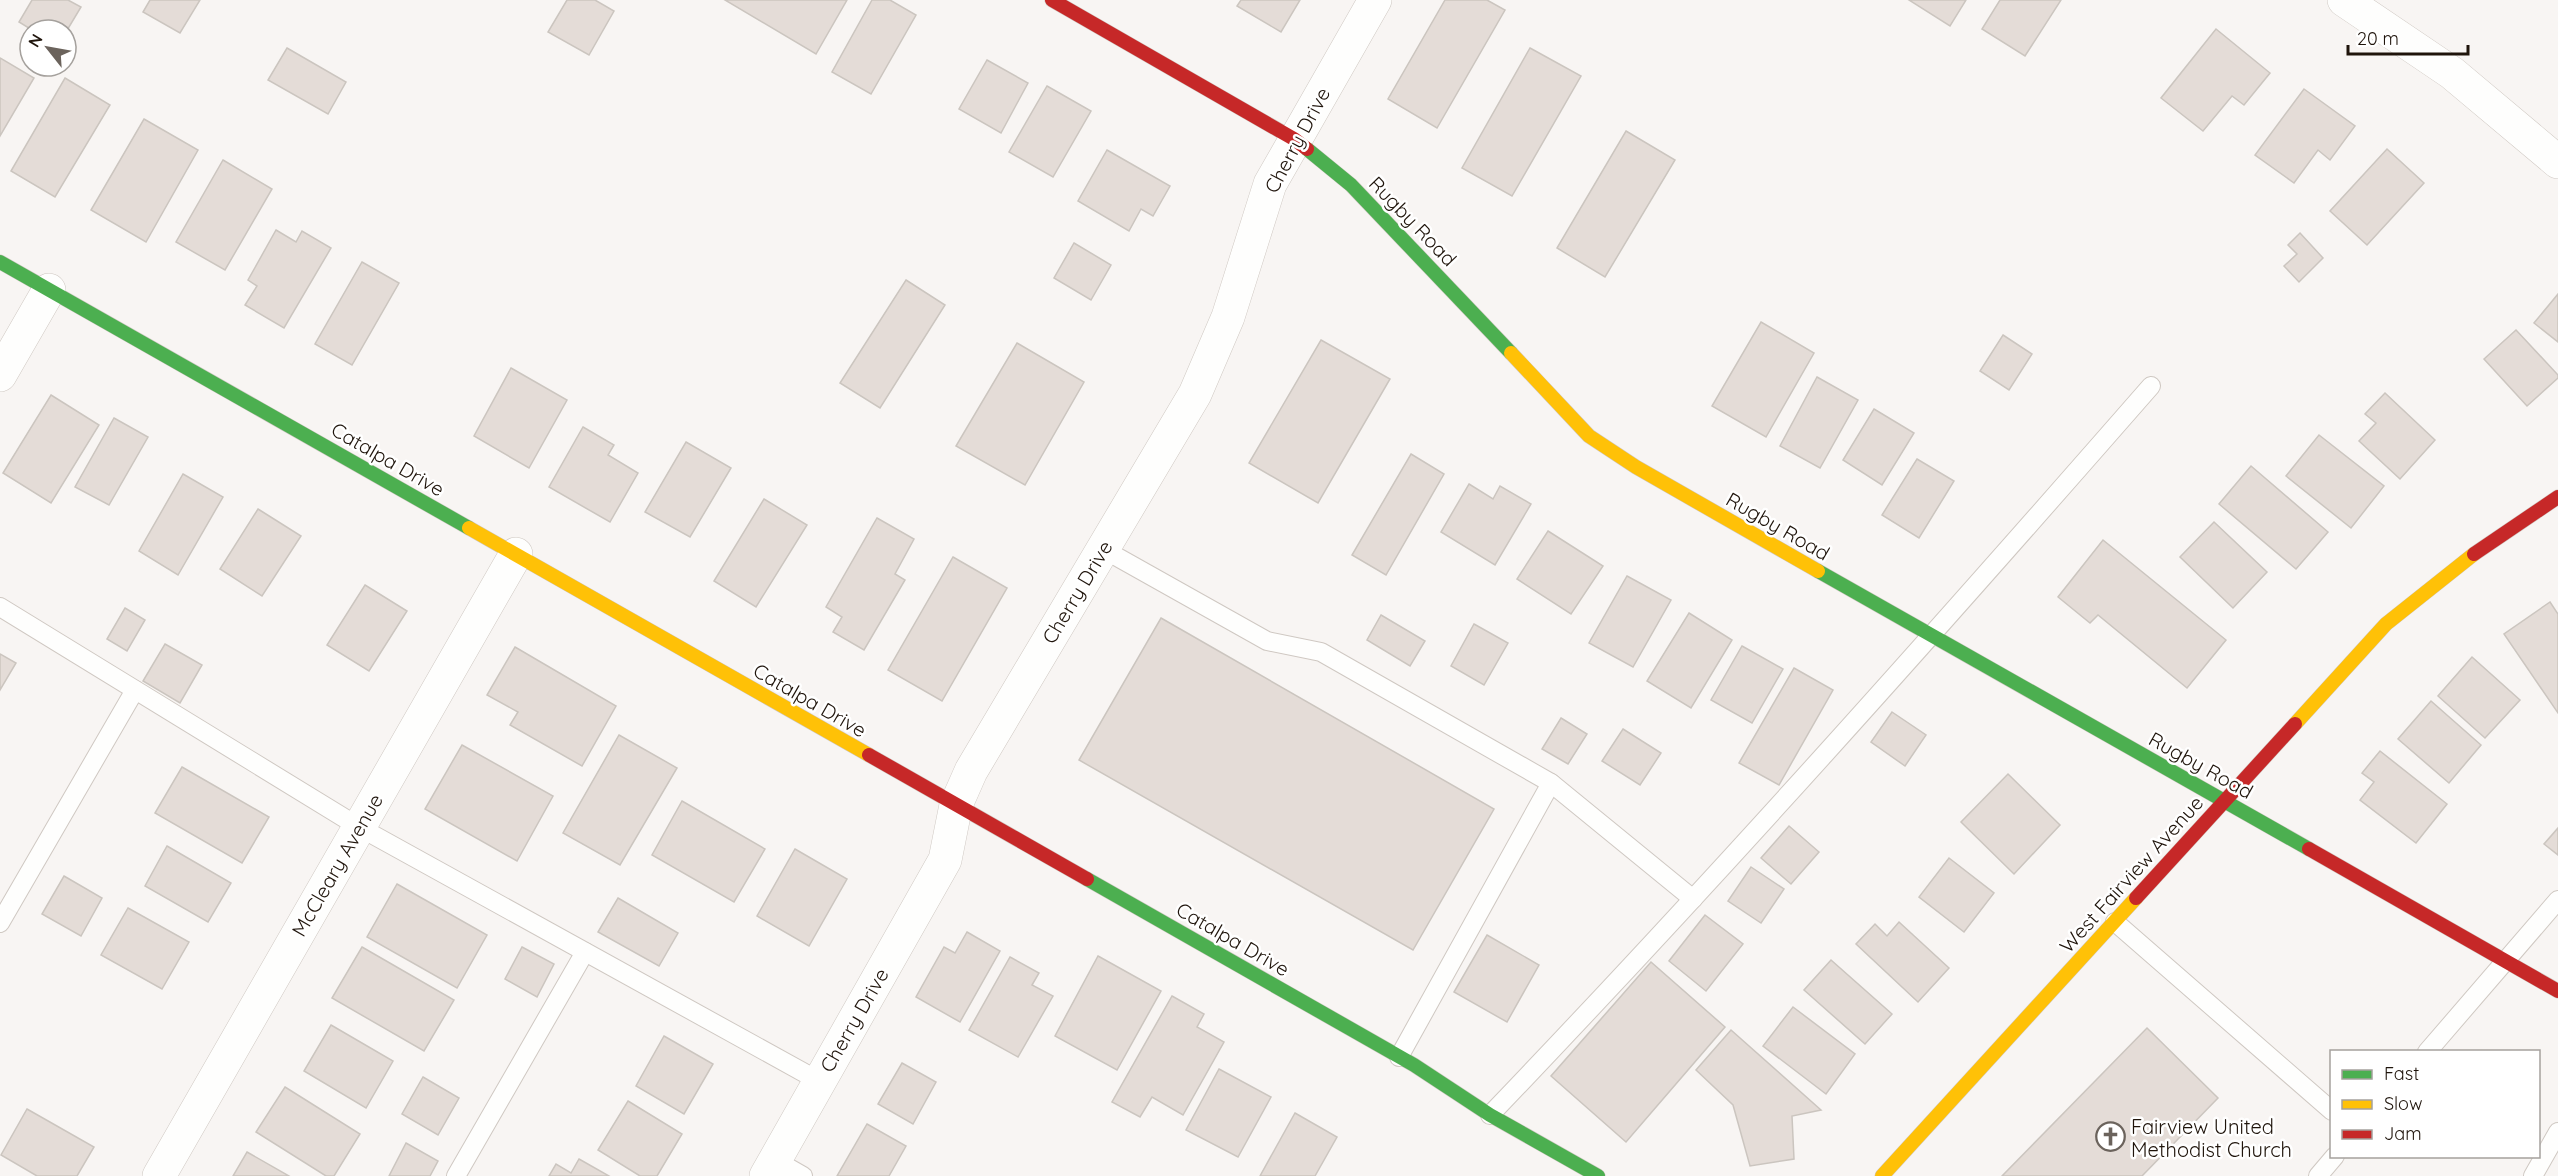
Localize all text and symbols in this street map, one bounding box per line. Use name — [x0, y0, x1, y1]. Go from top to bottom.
north arrow — [18, 18, 78, 78]
scale bar — [2348, 18, 2468, 56]
text: 20 m — [2357, 27, 2399, 50]
text: N — [24, 30, 47, 50]
street label: Cherry Drive — [1259, 83, 1335, 197]
street label: Rugby Road — [1364, 171, 1462, 271]
street label: Catalpa Drive — [327, 417, 449, 501]
street label: Rugby Road — [1722, 486, 1834, 566]
street label: Cherry Drive — [1036, 536, 1118, 648]
street label: Catalpa Drive — [749, 658, 871, 742]
street label: Rugby Road — [2144, 726, 2258, 804]
street label: McCleary Avenue — [286, 789, 388, 941]
street label: West Fairview Avenue — [2054, 790, 2208, 958]
street label: Catalpa Drive — [1172, 897, 1294, 981]
street label: Cherry Drive — [814, 963, 894, 1077]
legend — [2330, 1050, 2540, 1158]
text: Fast — [2384, 1062, 2419, 1085]
text: Slow — [2384, 1092, 2422, 1115]
place label: Fairview United Methodist Church — [2131, 1114, 2292, 1162]
church icon: Fairview United Methodist Church — [2094, 1121, 2126, 1153]
text: Jam — [2384, 1122, 2422, 1145]

